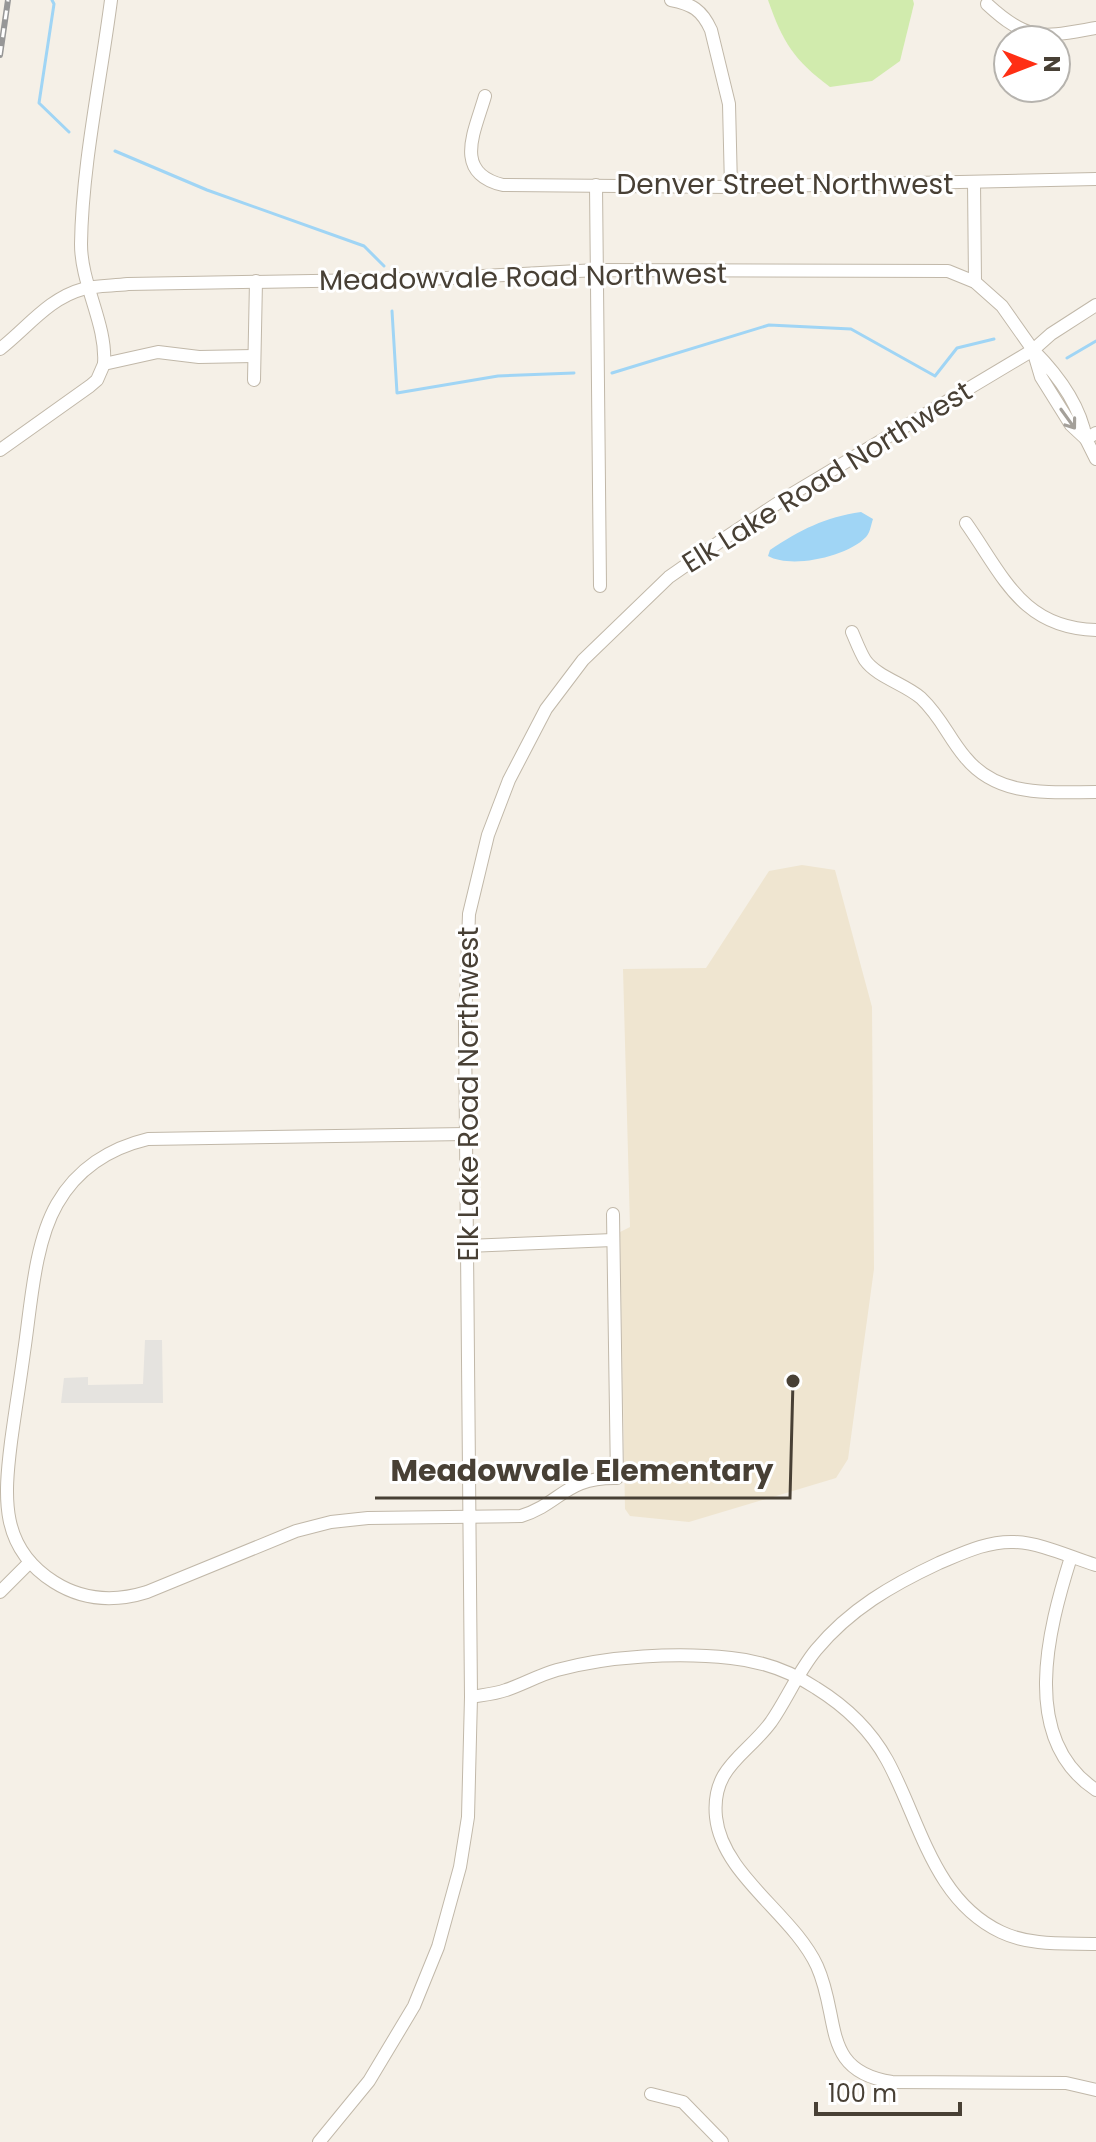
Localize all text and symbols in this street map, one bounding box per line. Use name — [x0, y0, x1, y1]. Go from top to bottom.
north arrow — [992, 24, 1072, 104]
text: N — [1036, 56, 1067, 72]
street label: Denver Street Northwest — [617, 165, 953, 204]
street label: Meadowvale Road Northwest — [319, 254, 727, 300]
street label: Elk Lake Road Northwest — [675, 372, 979, 582]
one-way arrow — [1060, 407, 1076, 429]
street label: Elk Lake Road Northwest — [449, 927, 488, 1262]
callout: Meadowvale Elementary — [375, 1444, 790, 1498]
text: Meadowvale Elementary — [390, 1449, 774, 1492]
scale bar — [816, 2066, 960, 2116]
text: 100 m — [828, 2077, 897, 2110]

